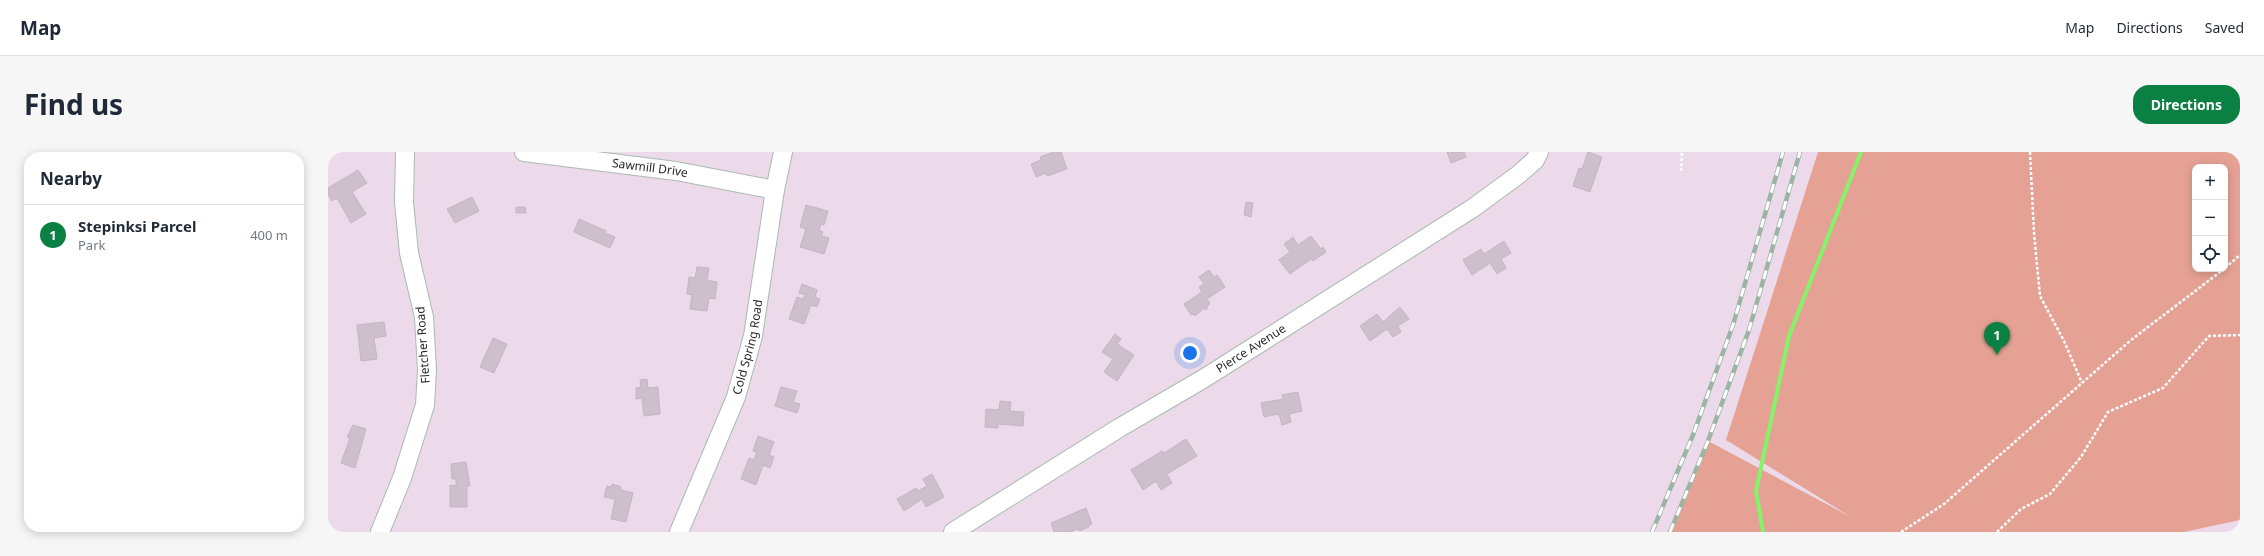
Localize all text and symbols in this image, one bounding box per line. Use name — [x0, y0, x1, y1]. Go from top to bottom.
text: Map — [20, 15, 61, 41]
text: Map — [2065, 18, 2094, 37]
text: Directions — [2116, 18, 2183, 37]
text: Saved — [2205, 18, 2244, 37]
text: Find us — [24, 85, 123, 123]
button: Directions — [2133, 85, 2240, 124]
street label: Sawmill Drive — [611, 154, 690, 181]
map controls — [2192, 164, 2228, 272]
button: + — [2192, 164, 2228, 200]
text: Nearby — [40, 167, 102, 190]
button: − — [2192, 200, 2228, 236]
text: Stepinksi Parcel — [78, 216, 197, 236]
text: 1 — [49, 226, 57, 244]
text: 400 m — [250, 226, 288, 244]
text: Park — [78, 236, 105, 254]
button: locate — [2192, 236, 2228, 272]
street label: Cold Spring Road — [728, 298, 766, 396]
street label: Fletcher Road — [411, 306, 434, 384]
street label: Pierce Avenue — [1213, 320, 1289, 377]
pin: 1 — [1984, 322, 2010, 355]
your location — [1180, 343, 1200, 363]

